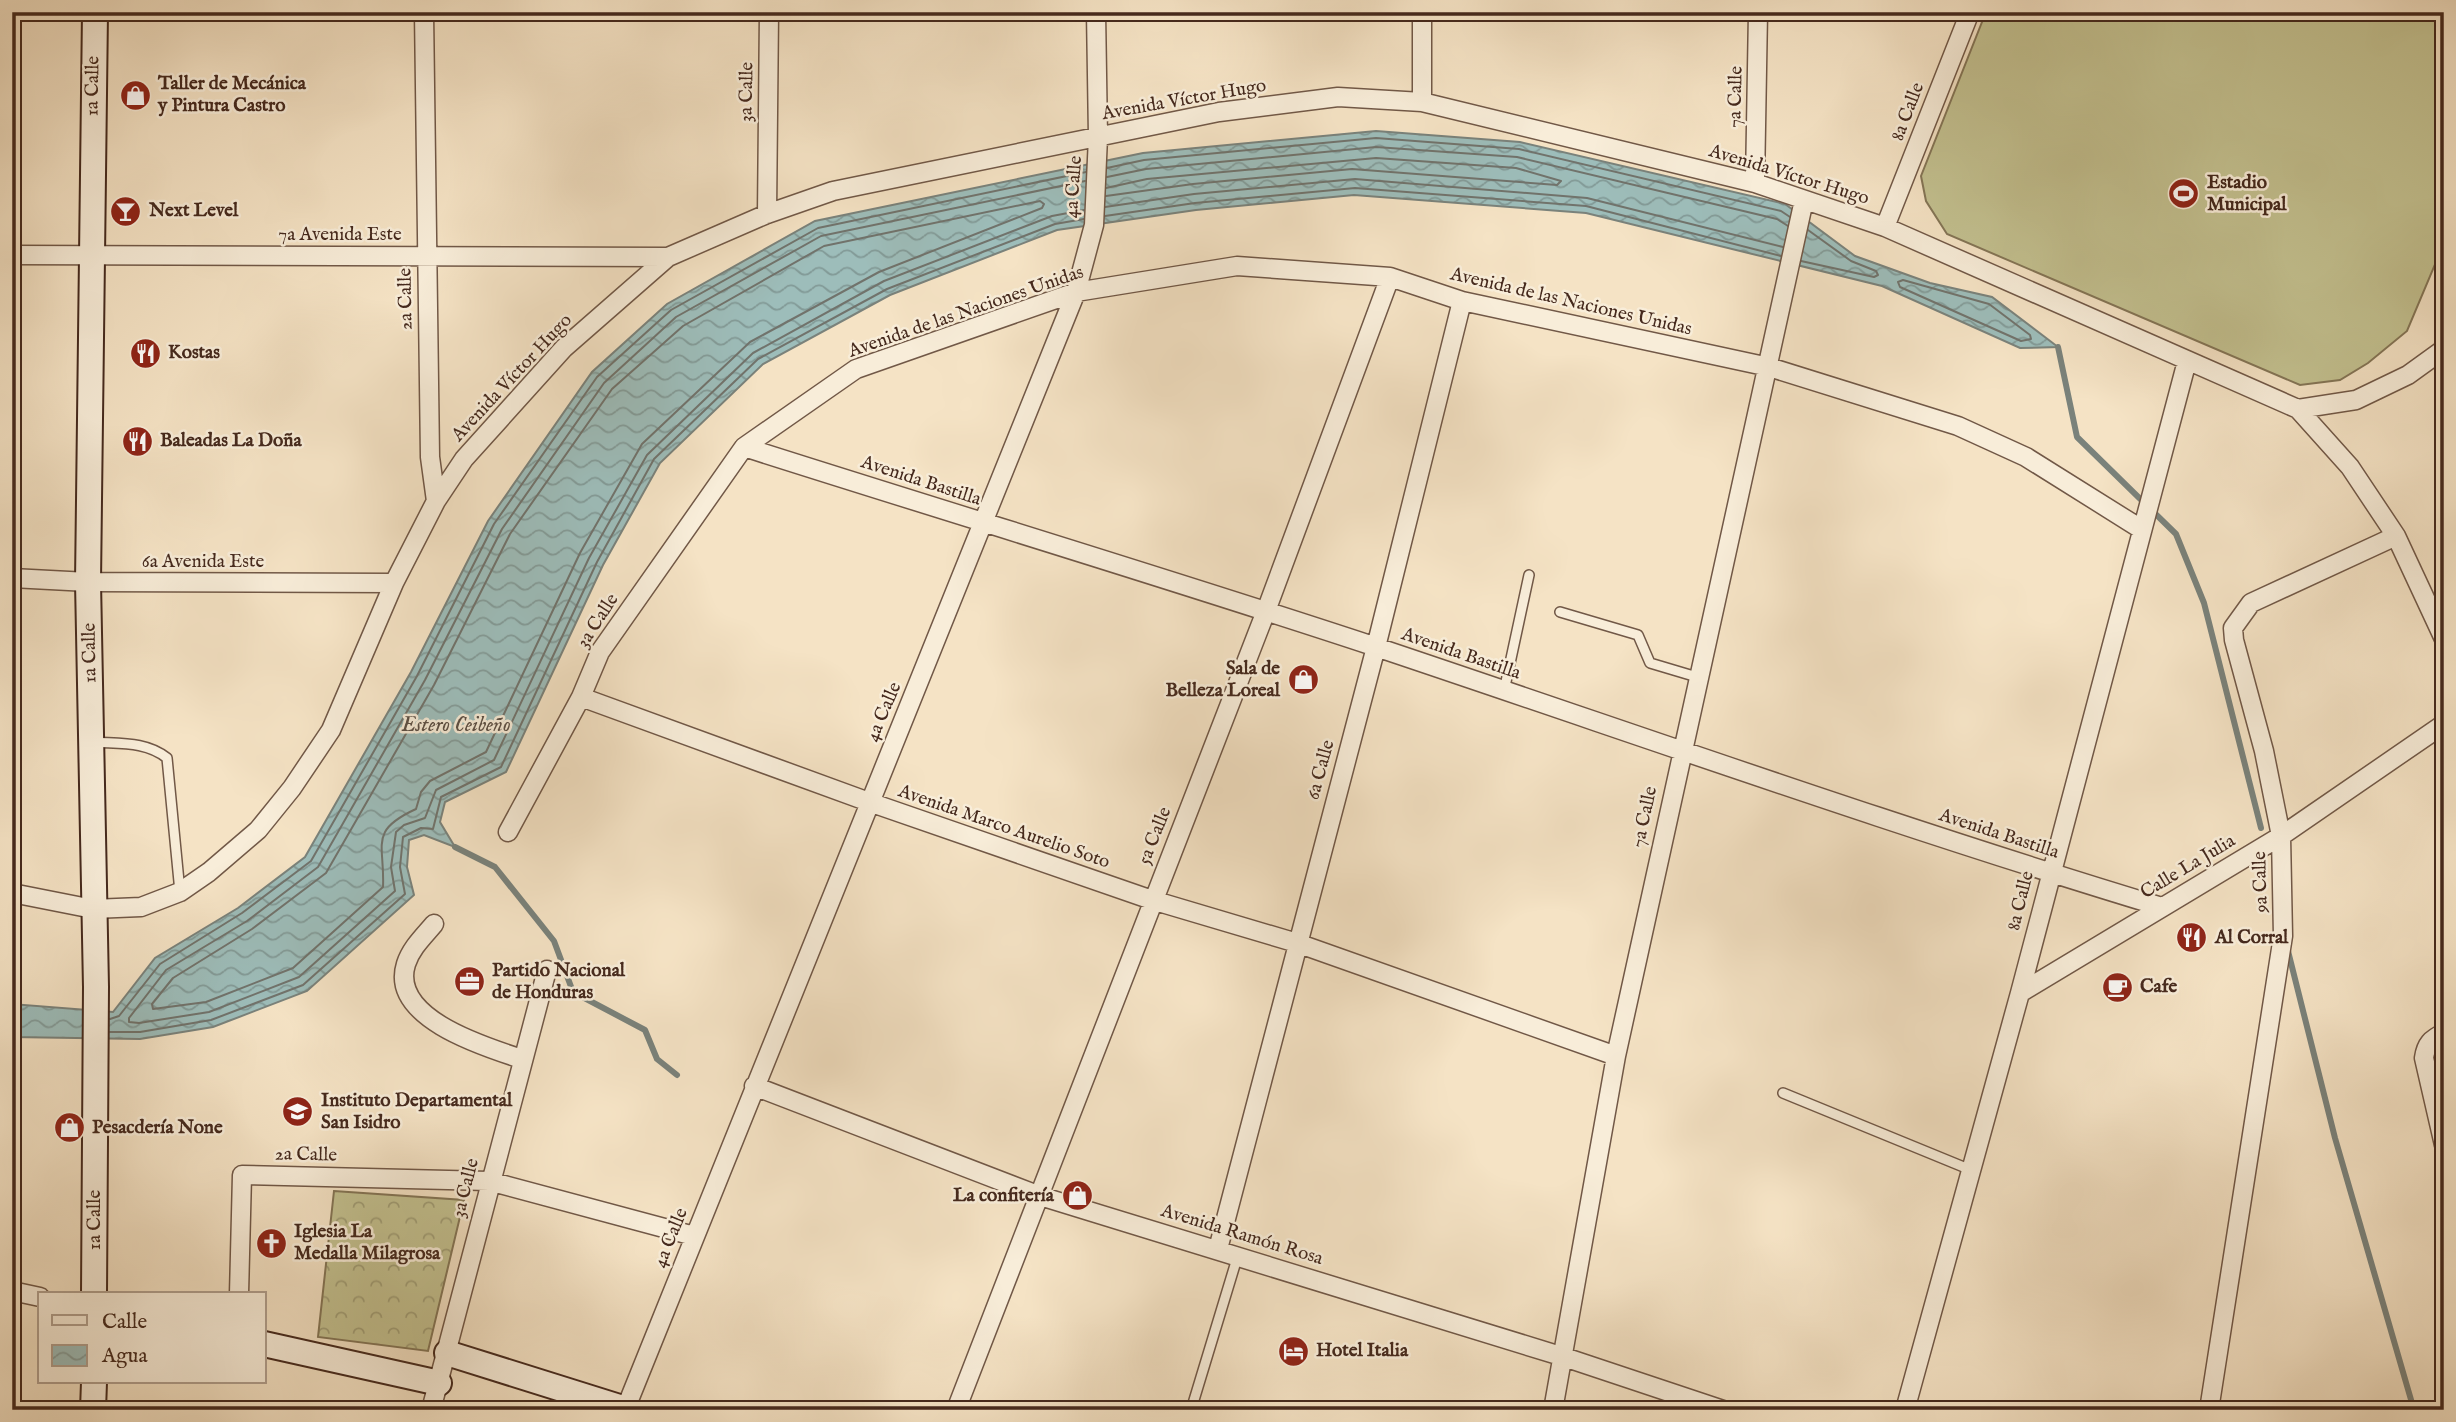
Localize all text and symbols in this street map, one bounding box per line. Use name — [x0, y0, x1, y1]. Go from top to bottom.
street label: 1a Calle — [80, 55, 106, 116]
street label: 3a Calle — [734, 61, 760, 122]
street label: 7a Calle — [1723, 65, 1749, 128]
place label: Taller de Mecánica y Pintura Castro — [157, 72, 307, 118]
street label: Avenida Víctor Hugo — [1099, 74, 1268, 126]
shop icon: Taller de Mecánica y Pintura Castro — [118, 78, 152, 112]
street label: 8a Calle — [1886, 79, 1930, 145]
street label: Avenida Víctor Hugo — [1705, 139, 1872, 211]
street label: 4a Calle — [1060, 155, 1088, 219]
place label: Estadio Municipal — [2207, 171, 2287, 217]
sports icon: Estadio Municipal — [2167, 177, 2201, 211]
bar icon: Next Level — [109, 194, 143, 228]
place label: Next Level — [148, 199, 239, 223]
street label: 7a Avenida Este — [278, 223, 402, 247]
street label: Avenida de las Naciones Unidas — [844, 260, 1087, 364]
street label: Avenida de las Naciones Unidas — [1447, 262, 1694, 341]
street label: 2a Calle — [393, 267, 419, 330]
street label: Avenida Víctor Hugo — [446, 309, 578, 448]
restaurant icon: Kostas — [128, 336, 162, 370]
place label: Kostas — [168, 341, 220, 365]
restaurant icon: Baleadas La Doña — [120, 424, 154, 458]
place label: Baleadas La Doña — [160, 429, 302, 453]
street label: Avenida Bastilla — [857, 450, 985, 512]
street label: 6a Avenida Este — [142, 550, 265, 574]
street label: 3a Calle — [572, 589, 625, 653]
street label: 1a Calle — [77, 622, 103, 683]
street label: Avenida Bastilla — [1397, 622, 1525, 686]
place label: Sala de Belleza Loreal — [1166, 657, 1281, 703]
shop icon: Sala de Belleza Loreal — [1286, 663, 1320, 697]
street label: 4a Calle — [861, 678, 907, 745]
water label: Estero Ceibeño — [400, 712, 511, 739]
street label: 6a Calle — [1301, 737, 1341, 803]
street label: Avenida Marco Aurelio Soto — [894, 779, 1113, 875]
street label: 7a Calle — [1627, 784, 1663, 850]
street label: 5a Calle — [1133, 803, 1177, 868]
street label: Avenida Bastilla — [1935, 803, 2063, 865]
street label: Calle La Julia — [2136, 829, 2240, 905]
street label: 9a Calle — [2248, 851, 2274, 914]
street label: 8a Calle — [2002, 868, 2040, 933]
restaurant icon: Al Corral — [2175, 921, 2209, 955]
place label: Al Corral — [2214, 926, 2289, 950]
place label: Partido Nacional de Honduras — [492, 959, 626, 1005]
office icon: Partido Nacional de Honduras — [452, 965, 486, 999]
cafe icon: Cafe — [2100, 970, 2134, 1004]
place label: Cafe — [2140, 975, 2178, 999]
place label: Instituto Departamental San Isidro — [321, 1089, 513, 1135]
school or university icon: Instituto Departamental San Isidro — [281, 1095, 315, 1129]
shop icon: Pesacdería None — [52, 1111, 86, 1145]
place label: Pesacdería None — [92, 1116, 223, 1140]
street label: 2a Calle — [275, 1142, 338, 1168]
street label: 3a Calle — [447, 1156, 485, 1220]
shop icon: La confitería — [1060, 1179, 1094, 1213]
place label: La confitería — [953, 1184, 1055, 1208]
street label: 1a Calle — [83, 1190, 107, 1250]
street label: Avenida Ramón Rosa — [1157, 1199, 1327, 1271]
street label: 4a Calle — [648, 1204, 694, 1271]
place label: Iglesia La Medalla Milagrosa — [294, 1220, 441, 1266]
church icon: Iglesia La Medalla Milagrosa — [254, 1226, 288, 1260]
legend — [38, 1292, 266, 1384]
text: Calle — [102, 1309, 147, 1336]
hotel icon: Hotel Italia — [1276, 1334, 1310, 1368]
place label: Hotel Italia — [1316, 1339, 1409, 1363]
text: Agua — [101, 1343, 148, 1370]

